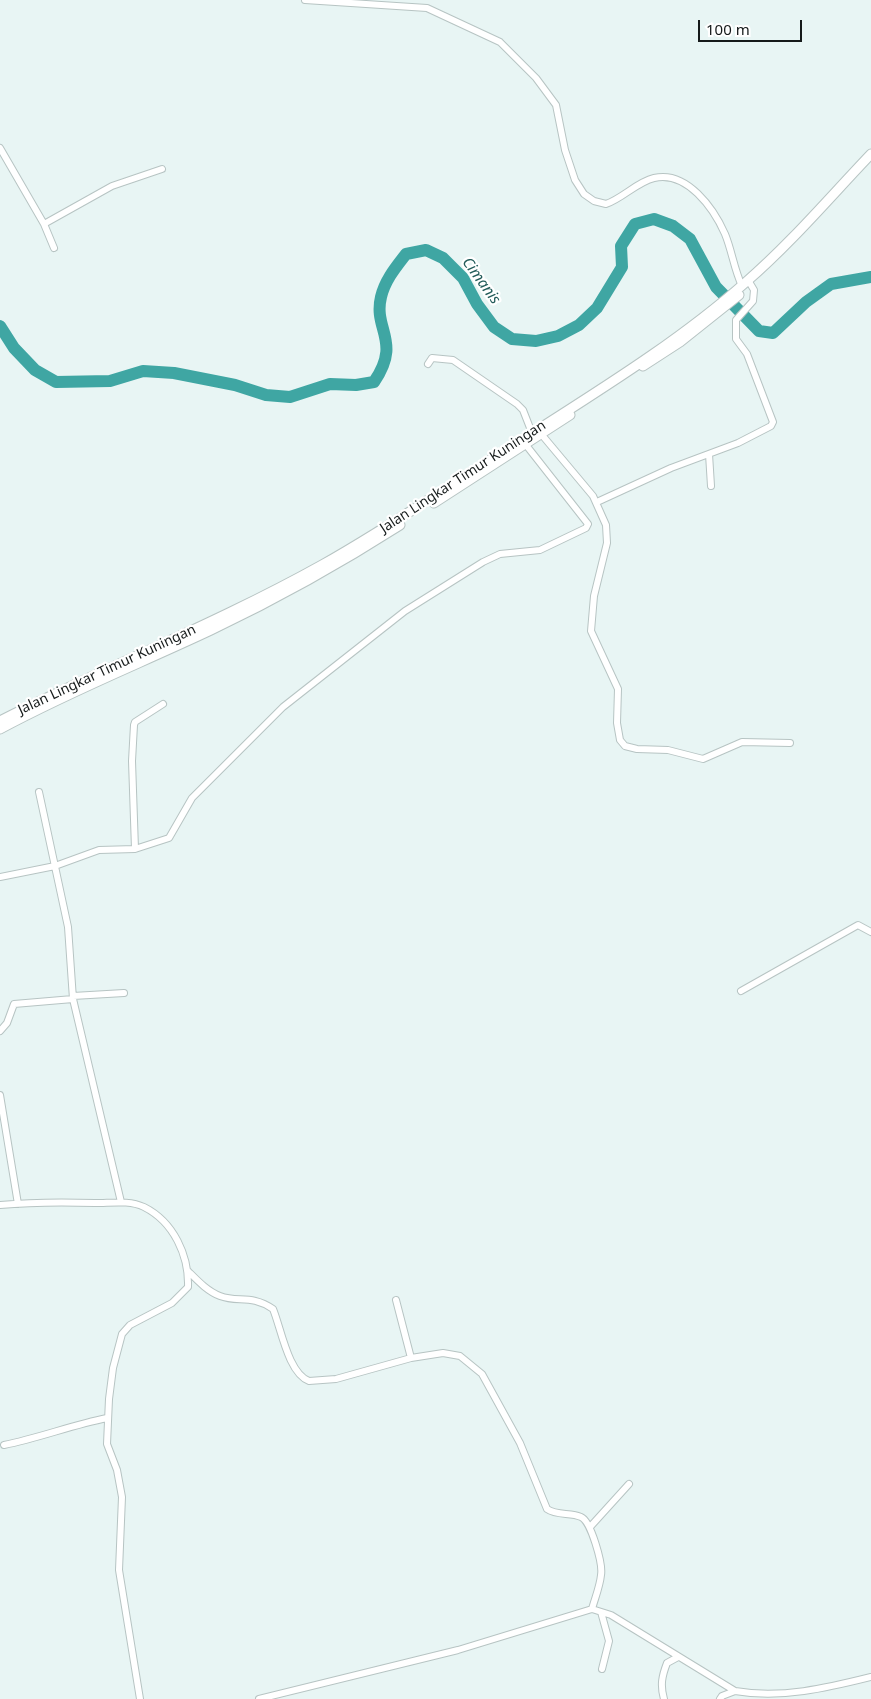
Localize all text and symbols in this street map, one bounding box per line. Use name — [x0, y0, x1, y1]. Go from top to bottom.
scale bar — [701, 10, 805, 42]
text: 100 m — [706, 19, 750, 39]
water label: Cimanis — [458, 254, 504, 308]
street label: Jalan Lingkar Timur Kuningan — [377, 417, 549, 537]
street label: Jalan Lingkar Timur Kuningan — [15, 621, 199, 719]

